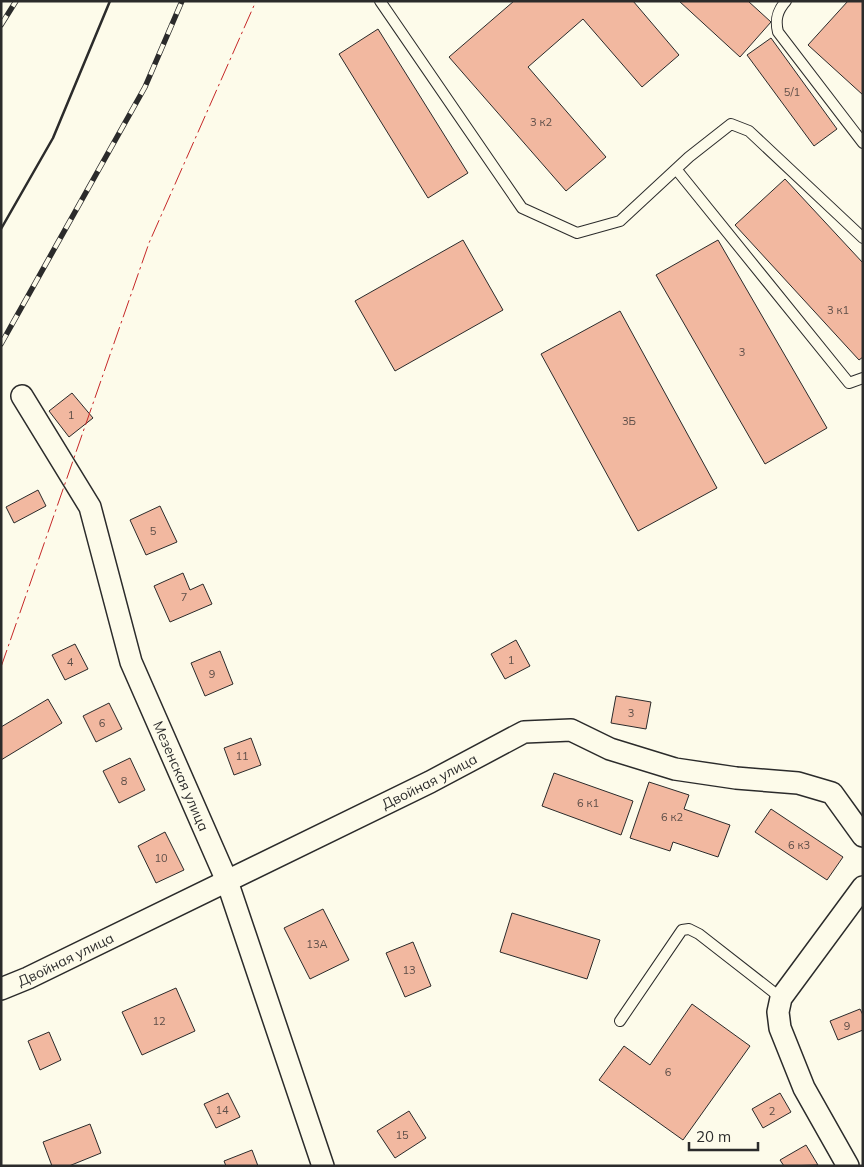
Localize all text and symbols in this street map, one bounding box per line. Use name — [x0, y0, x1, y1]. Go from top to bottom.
house number: 5/1 — [784, 85, 800, 99]
house number: 3 к2 — [530, 115, 552, 129]
house number: 3 к1 — [827, 303, 849, 317]
house number: 3 — [739, 345, 745, 359]
house number: 1 — [68, 408, 74, 422]
house number: 3Б — [622, 414, 636, 428]
house number: 5 — [150, 524, 157, 538]
house number: 7 — [181, 590, 187, 604]
house number: 1 — [508, 653, 514, 667]
house number: 4 — [67, 655, 74, 669]
house number: 9 — [209, 667, 215, 681]
house number: 3 — [628, 706, 634, 720]
house number: 6 — [99, 716, 106, 730]
street label: Мезенская улица — [149, 718, 213, 834]
house number: 11 — [235, 749, 249, 763]
street label: Двойная улица — [379, 750, 480, 813]
house number: 8 — [121, 774, 128, 788]
house number: 6 к1 — [577, 796, 599, 810]
house number: 6 к2 — [661, 810, 683, 824]
house number: 6 к3 — [788, 838, 810, 852]
house number: 10 — [154, 851, 168, 865]
street label: Двойная улица — [15, 929, 117, 990]
house number: 13А — [306, 937, 328, 951]
house number: 13 — [402, 963, 416, 977]
house number: 12 — [152, 1014, 166, 1028]
house number: 9 — [844, 1019, 850, 1033]
house number: 6 — [665, 1065, 672, 1079]
house number: 14 — [215, 1103, 229, 1117]
house number: 2 — [769, 1104, 776, 1118]
scale bar — [689, 1120, 758, 1152]
text: 20 m — [696, 1127, 731, 1146]
house number: 15 — [395, 1128, 409, 1142]

